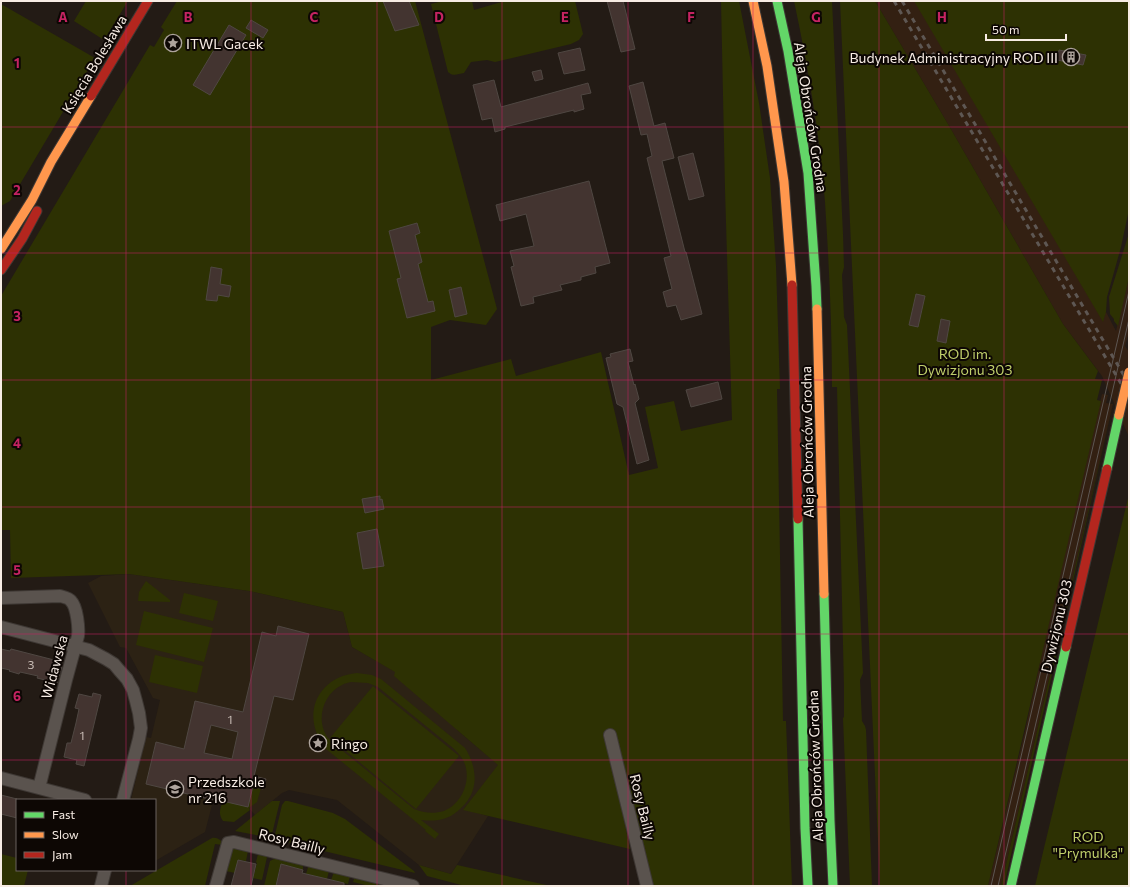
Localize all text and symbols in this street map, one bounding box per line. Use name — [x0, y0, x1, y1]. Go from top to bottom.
text: A — [58, 9, 68, 25]
text: B — [184, 9, 193, 25]
text: C — [310, 9, 319, 25]
text: D — [434, 9, 444, 25]
text: E — [561, 9, 569, 25]
text: F — [687, 9, 695, 25]
text: G — [811, 9, 821, 25]
text: H — [937, 9, 947, 25]
street label: Księcia Bolesława — [58, 12, 130, 116]
scale bar — [986, 16, 1066, 42]
text: 50 m — [992, 22, 1020, 36]
place icon: ITWL Gacek — [163, 33, 183, 53]
place label: ITWL Gacek — [186, 35, 264, 52]
street label: Aleja Obrońców Grodna — [791, 41, 831, 193]
building icon: Budynek Administracyjny ROD III — [1061, 47, 1081, 67]
place label: Budynek Administracyjny ROD III — [850, 49, 1058, 66]
text: 1 — [14, 55, 20, 71]
text: 2 — [13, 182, 21, 198]
text: 3 — [13, 308, 21, 324]
park label: ROD im. Dywizjonu 303 — [918, 345, 1012, 378]
street label: Aleja Obrońców Grodna — [797, 366, 817, 518]
text: 4 — [13, 435, 21, 451]
text: 5 — [13, 562, 21, 578]
street label: Dywizjonu 303 — [1037, 578, 1075, 674]
street label: Widawska — [37, 633, 71, 701]
house number: 3 — [28, 657, 35, 671]
text: 6 — [13, 688, 21, 704]
street label: Aleja Obrońców Grodna — [804, 690, 826, 842]
house number: 1 — [227, 712, 233, 726]
house number: 1 — [79, 728, 85, 742]
place icon: Ringo — [308, 733, 328, 753]
place label: Ringo — [331, 735, 368, 752]
street label: Rosy Bailly — [627, 772, 659, 842]
place label: Przedszkole nr 216 — [188, 773, 265, 806]
school or university icon: Przedszkole nr 216 — [165, 779, 185, 799]
legend — [16, 799, 156, 871]
text: Fast — [52, 807, 75, 821]
street label: Rosy Bailly — [257, 825, 327, 857]
text: Slow — [52, 827, 79, 841]
park label: ROD "Prymulka" — [1053, 828, 1123, 861]
text: Jam — [52, 847, 72, 862]

